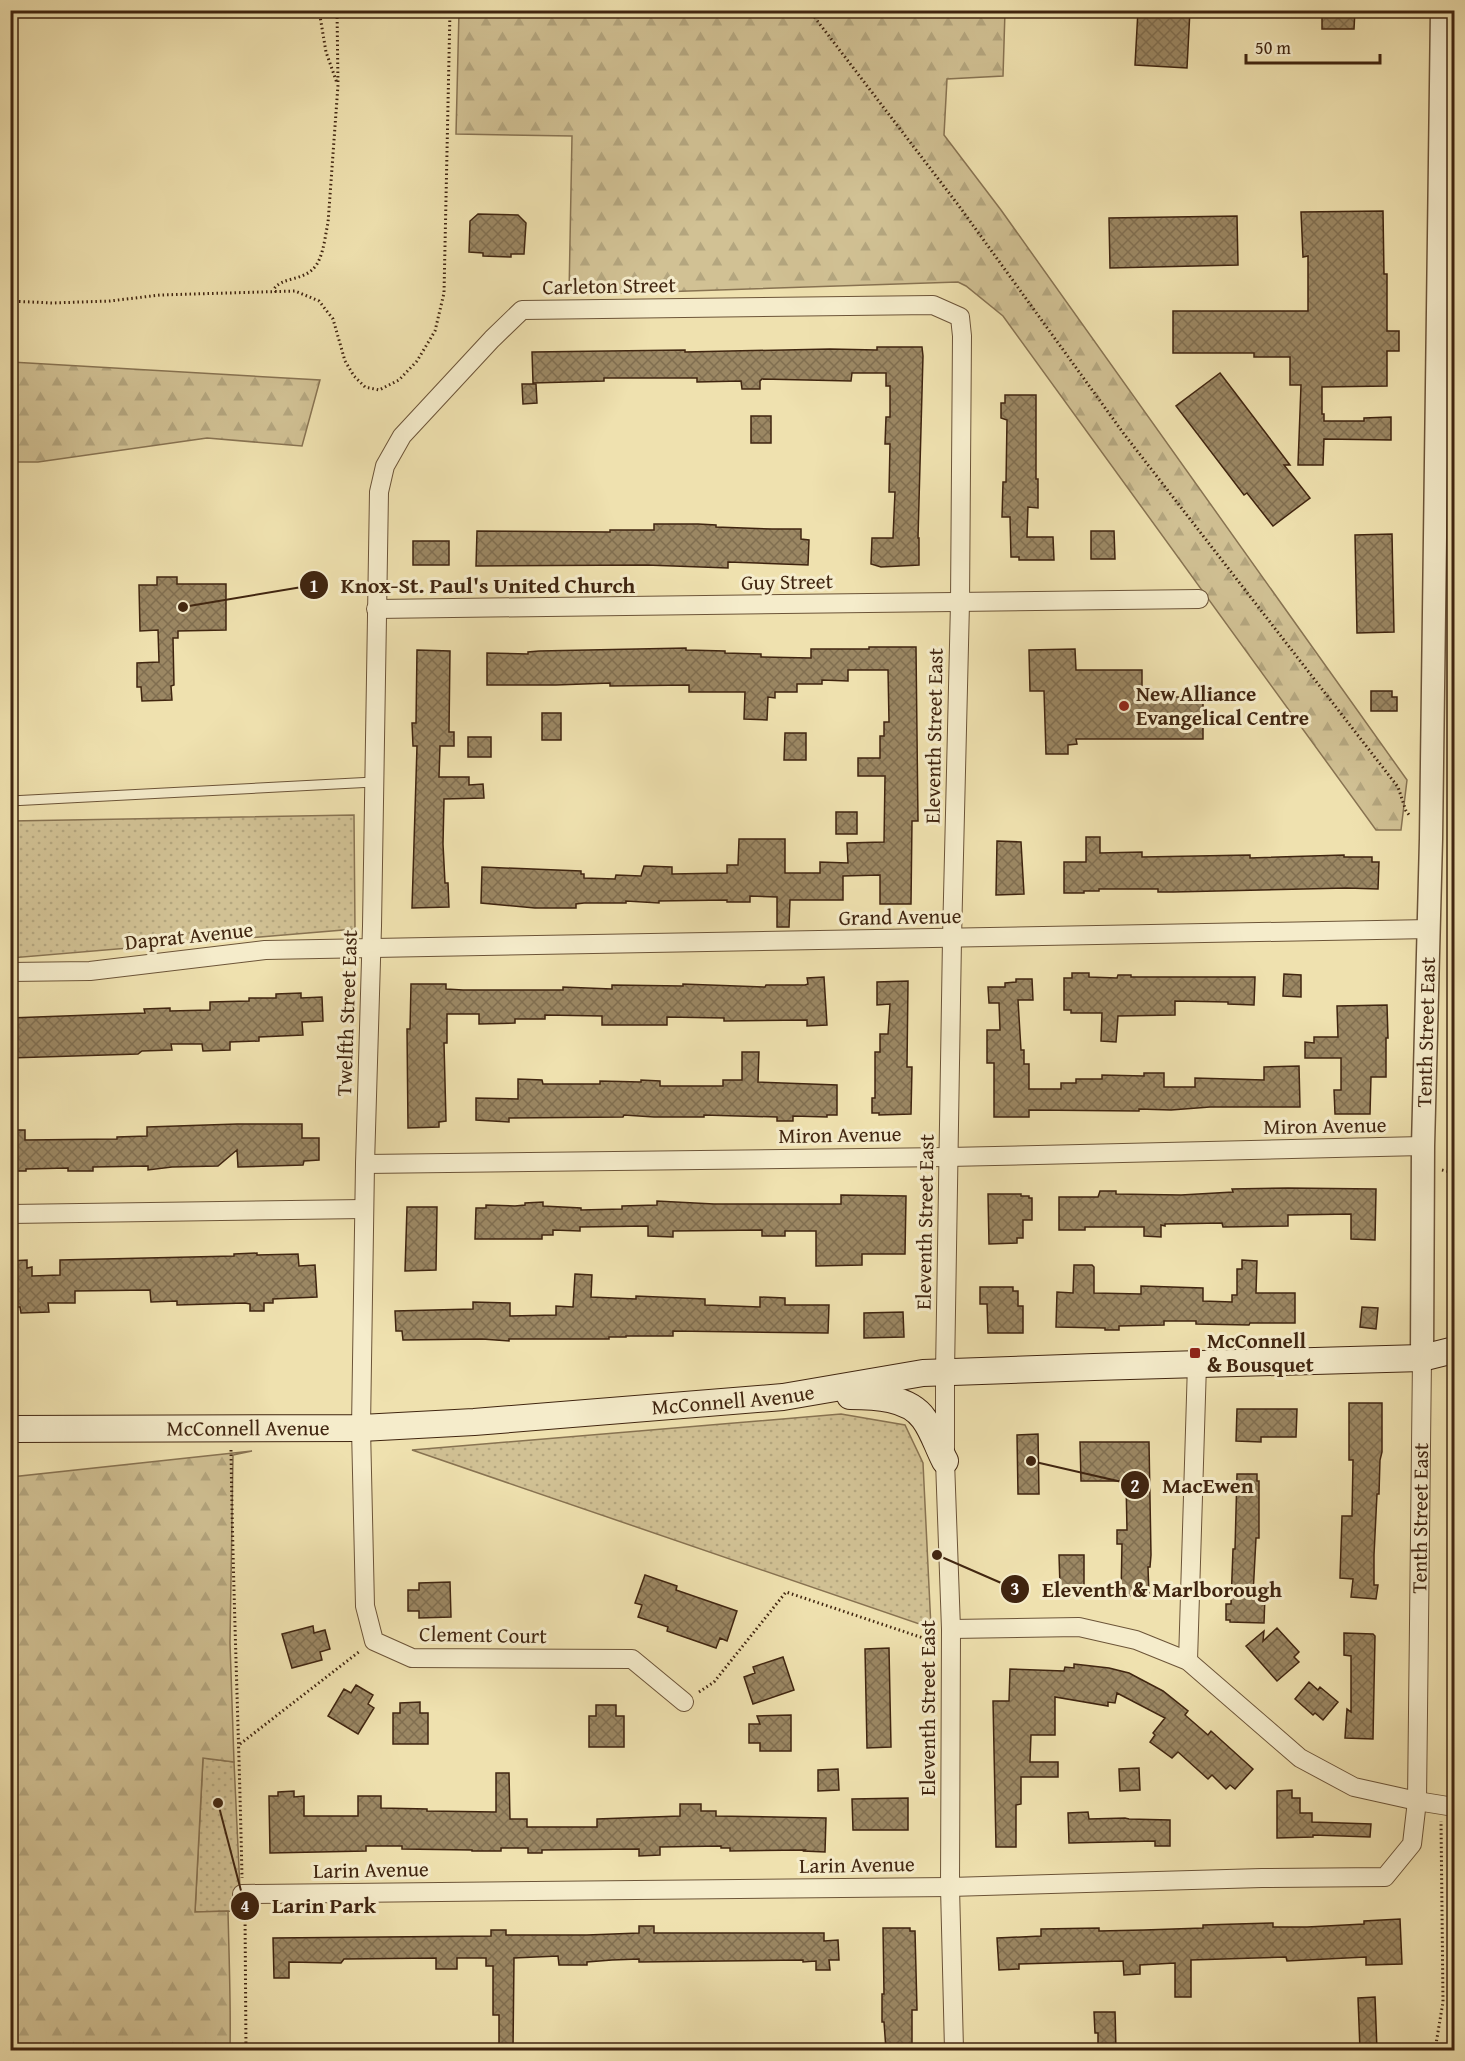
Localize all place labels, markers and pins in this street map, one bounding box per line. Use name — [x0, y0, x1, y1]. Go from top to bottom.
callout: Knox-St. Paul's United Church — [299, 565, 647, 605]
place label: New Alliance Evangelical Centre — [1136, 678, 1309, 733]
marker: New Alliance Evangelical Centre — [1117, 699, 1131, 713]
place label: McConnell & Bousquet — [1207, 1325, 1314, 1380]
marker: McConnell & Bousquet — [1188, 1346, 1202, 1360]
callout: MacEwen — [1120, 1465, 1266, 1505]
callout: Eleventh & Marlborough — [1000, 1569, 1294, 1609]
callout: Larin Park — [230, 1886, 388, 1926]

